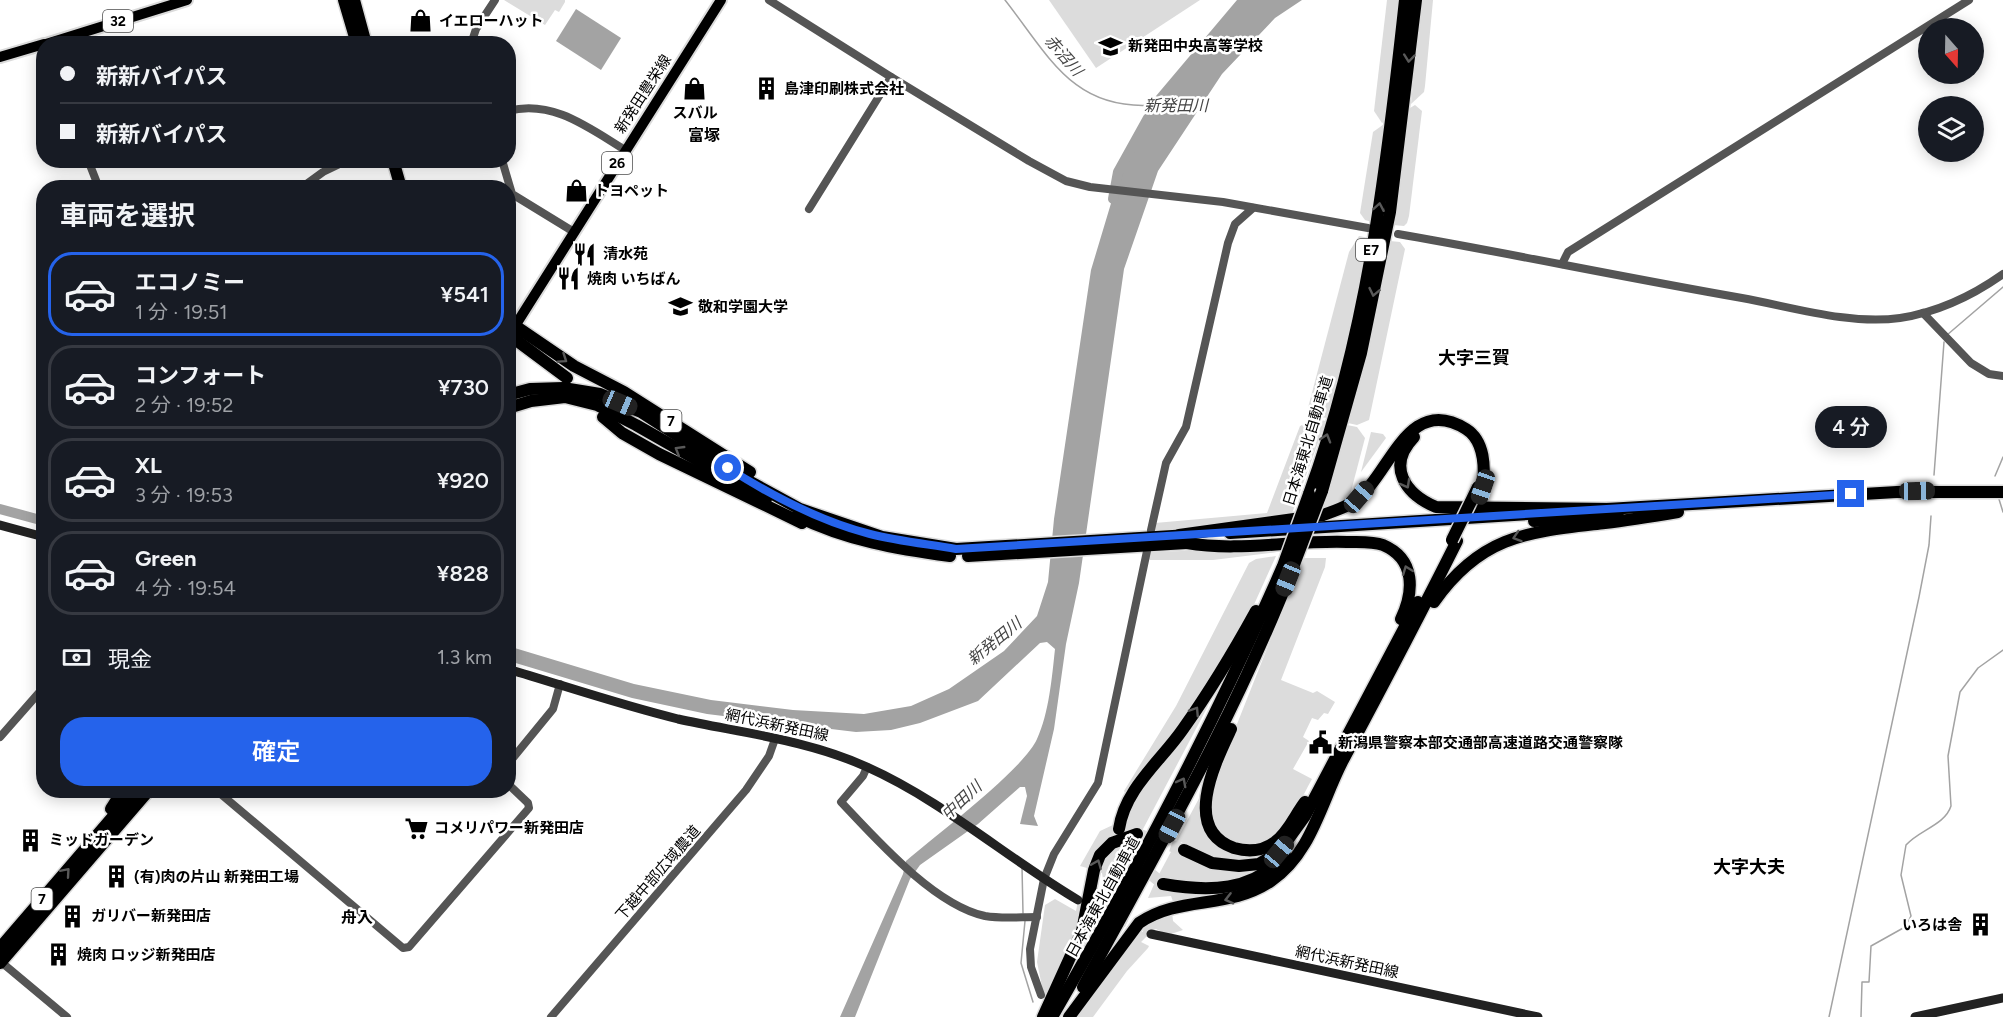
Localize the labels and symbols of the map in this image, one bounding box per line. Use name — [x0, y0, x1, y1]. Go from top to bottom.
shop icon: イエローハット — [408, 8, 434, 34]
road number: 32 — [103, 10, 133, 32]
place label: イエローハット — [439, 12, 544, 30]
north arrow — [1918, 18, 1984, 84]
water label: 赤沼川 — [1041, 31, 1088, 81]
school or university icon: 新発田中央高等学校 — [1097, 33, 1123, 59]
place label: 新発田中央高等学校 — [1128, 37, 1263, 55]
street label: 新発田豊栄線 — [611, 51, 675, 137]
one-way arrow — [1403, 54, 1416, 63]
shop icon: スバル — [682, 76, 708, 102]
building icon: 島津印刷株式会社 — [753, 76, 779, 102]
place label: 島津印刷株式会社 — [784, 80, 904, 98]
water label: 新発田川 — [1144, 96, 1210, 115]
place label: スバル — [672, 104, 718, 122]
district label: 富塚 — [688, 126, 720, 145]
road number: 26 — [602, 152, 632, 174]
shop icon: トヨペット — [563, 178, 589, 204]
place label: トヨペット — [594, 182, 669, 200]
one-way arrow — [1373, 202, 1385, 212]
road number: E7 — [1356, 239, 1386, 261]
restaurant icon: 清水苑 — [572, 241, 598, 267]
place label: 清水苑 — [603, 245, 648, 263]
restaurant icon: 焼肉 いちばん — [556, 266, 582, 292]
place label: 焼肉 いちばん — [587, 270, 681, 288]
one-way arrow — [1368, 287, 1381, 297]
school or university icon: 敬和学園大学 — [667, 294, 693, 320]
place label: 敬和学園大学 — [698, 298, 788, 316]
district label: 大字三賀 — [1438, 347, 1510, 369]
one-way arrow — [557, 352, 568, 363]
street label: 日本海東北自動車道 — [1280, 374, 1336, 508]
car — [600, 388, 640, 418]
callout: 4 分 — [1815, 407, 1887, 449]
road number: 7 — [660, 410, 682, 432]
one-way arrow — [1319, 433, 1331, 444]
one-way arrow — [675, 446, 685, 458]
route start — [714, 454, 741, 481]
car — [1469, 467, 1497, 507]
car — [1340, 478, 1378, 516]
one-way arrow — [1399, 478, 1410, 488]
route end — [1837, 480, 1864, 507]
car — [1899, 482, 1935, 500]
one-way arrow — [1512, 530, 1523, 542]
car — [1273, 559, 1303, 599]
one-way arrow — [1401, 566, 1414, 576]
water label: 新発田川 — [963, 613, 1027, 669]
street label: 網代浜新発田線 — [724, 705, 830, 745]
one-way arrow — [1188, 707, 1200, 717]
public building icon: 新潟県警察本部交通部高速道路交通警察隊 — [1307, 730, 1333, 756]
place label: 新潟県警察本部交通部高速道路交通警察隊 — [1338, 734, 1623, 752]
water label: 中田川 — [937, 776, 987, 824]
one-way arrow — [1175, 778, 1186, 788]
car — [1156, 806, 1188, 846]
supermarket icon: コメリパワー新発田店 — [403, 815, 429, 841]
place label: コメリパワー新発田店 — [434, 819, 584, 837]
street label: 下越中部広域農道 — [612, 822, 704, 924]
building icon: ミッドガーデン — [18, 827, 44, 853]
place label: ミッドガーデン — [49, 831, 154, 849]
car — [1261, 832, 1297, 872]
street label: 日本海東北自動車道 — [1062, 834, 1144, 960]
district label: 大字大夫 — [1713, 856, 1785, 878]
one-way arrow — [1090, 859, 1102, 870]
building icon: (有)肉の片山 新発田工場 — [103, 864, 129, 890]
one-way arrow — [58, 868, 69, 879]
place label: (有)肉の片山 新発田工場 — [134, 868, 299, 886]
road number: 7 — [32, 888, 52, 910]
one-way arrow — [1224, 892, 1234, 905]
building icon: ガリバー新発田店 — [60, 903, 86, 929]
place label: ガリバー新発田店 — [91, 907, 211, 925]
district label: 舟入 — [341, 908, 373, 927]
building icon: いろは舎 — [1967, 912, 1993, 938]
place label: いろは舎 — [1902, 916, 1963, 934]
building icon: 焼肉 ロッジ新発田店 — [46, 942, 72, 968]
street label: 網代浜新発田線 — [1294, 942, 1400, 982]
place label: 焼肉 ロッジ新発田店 — [77, 946, 216, 964]

